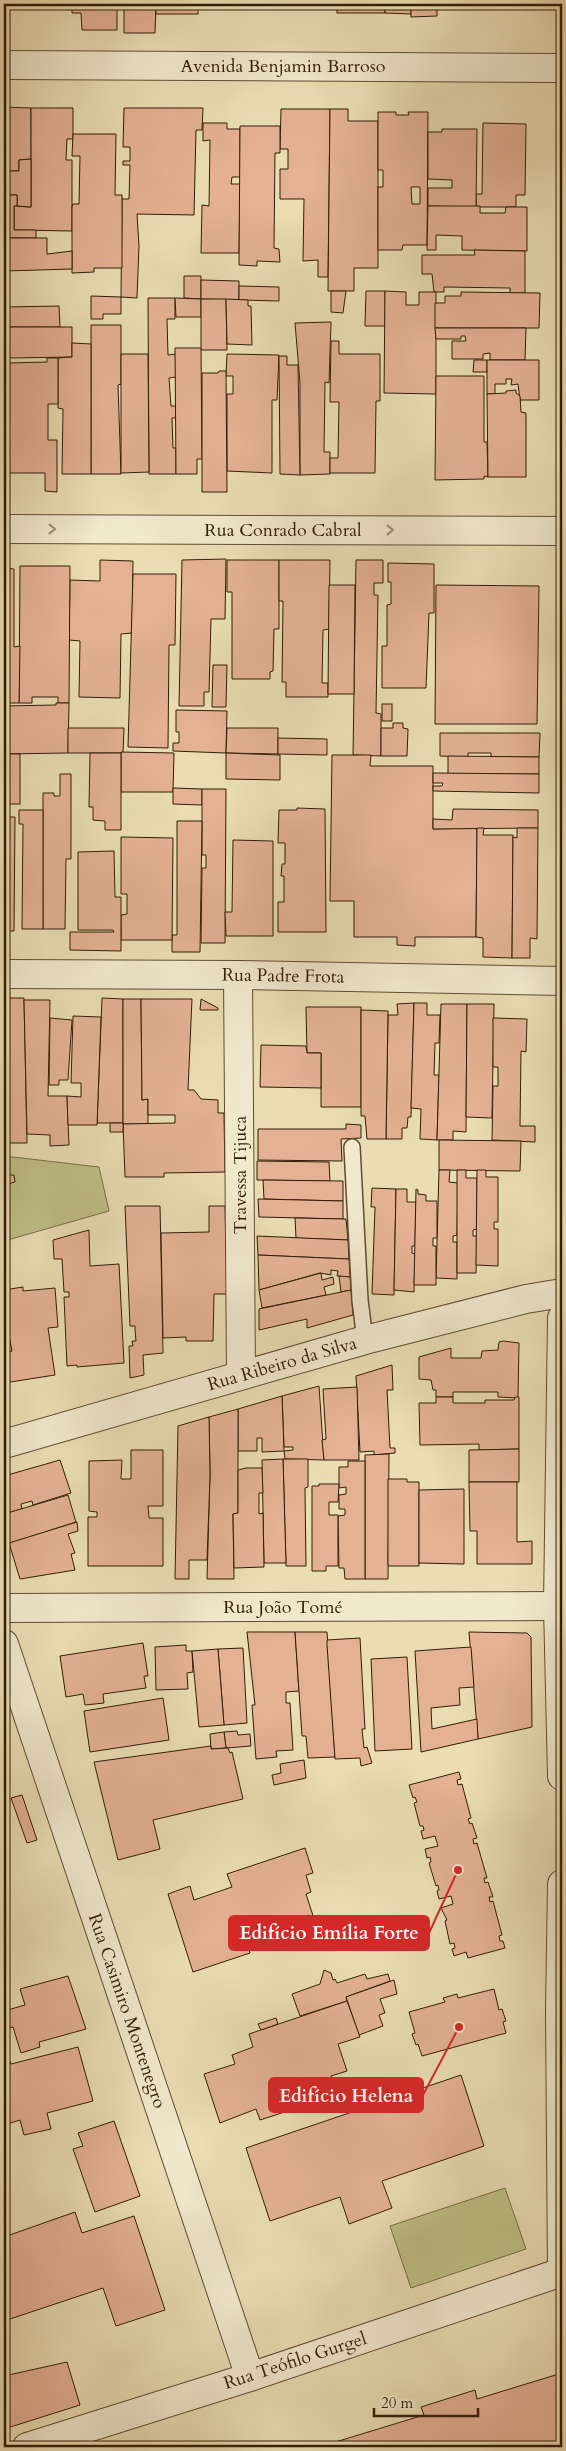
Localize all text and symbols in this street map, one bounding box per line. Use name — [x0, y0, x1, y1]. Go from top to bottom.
street label: Avenida Benjamin Barroso — [180, 54, 386, 79]
street label: Rua Conrado Cabral — [204, 518, 362, 543]
one-way arrow — [49, 524, 57, 534]
one-way arrow — [386, 525, 394, 535]
street label: Rua Padre Frota — [222, 962, 345, 990]
street label: Travessa Tijuca — [228, 1115, 253, 1234]
street label: Rua Ribeiro da Silva — [204, 1331, 360, 1397]
street label: Rua João Tomé — [223, 1595, 343, 1620]
street label: Rua Casimiro Montenegro — [82, 1910, 172, 2112]
callout: Edifício Emília Forte — [229, 1916, 429, 1950]
text: Edifício Emília Forte — [239, 1920, 419, 1946]
callout: Edifício Helena — [269, 2078, 423, 2112]
text: Edifício Helena — [279, 2083, 414, 2109]
street label: Rua Teófilo Gurgel — [220, 2326, 370, 2396]
scale bar — [374, 2386, 477, 2418]
text: 20 m — [381, 2393, 413, 2413]

